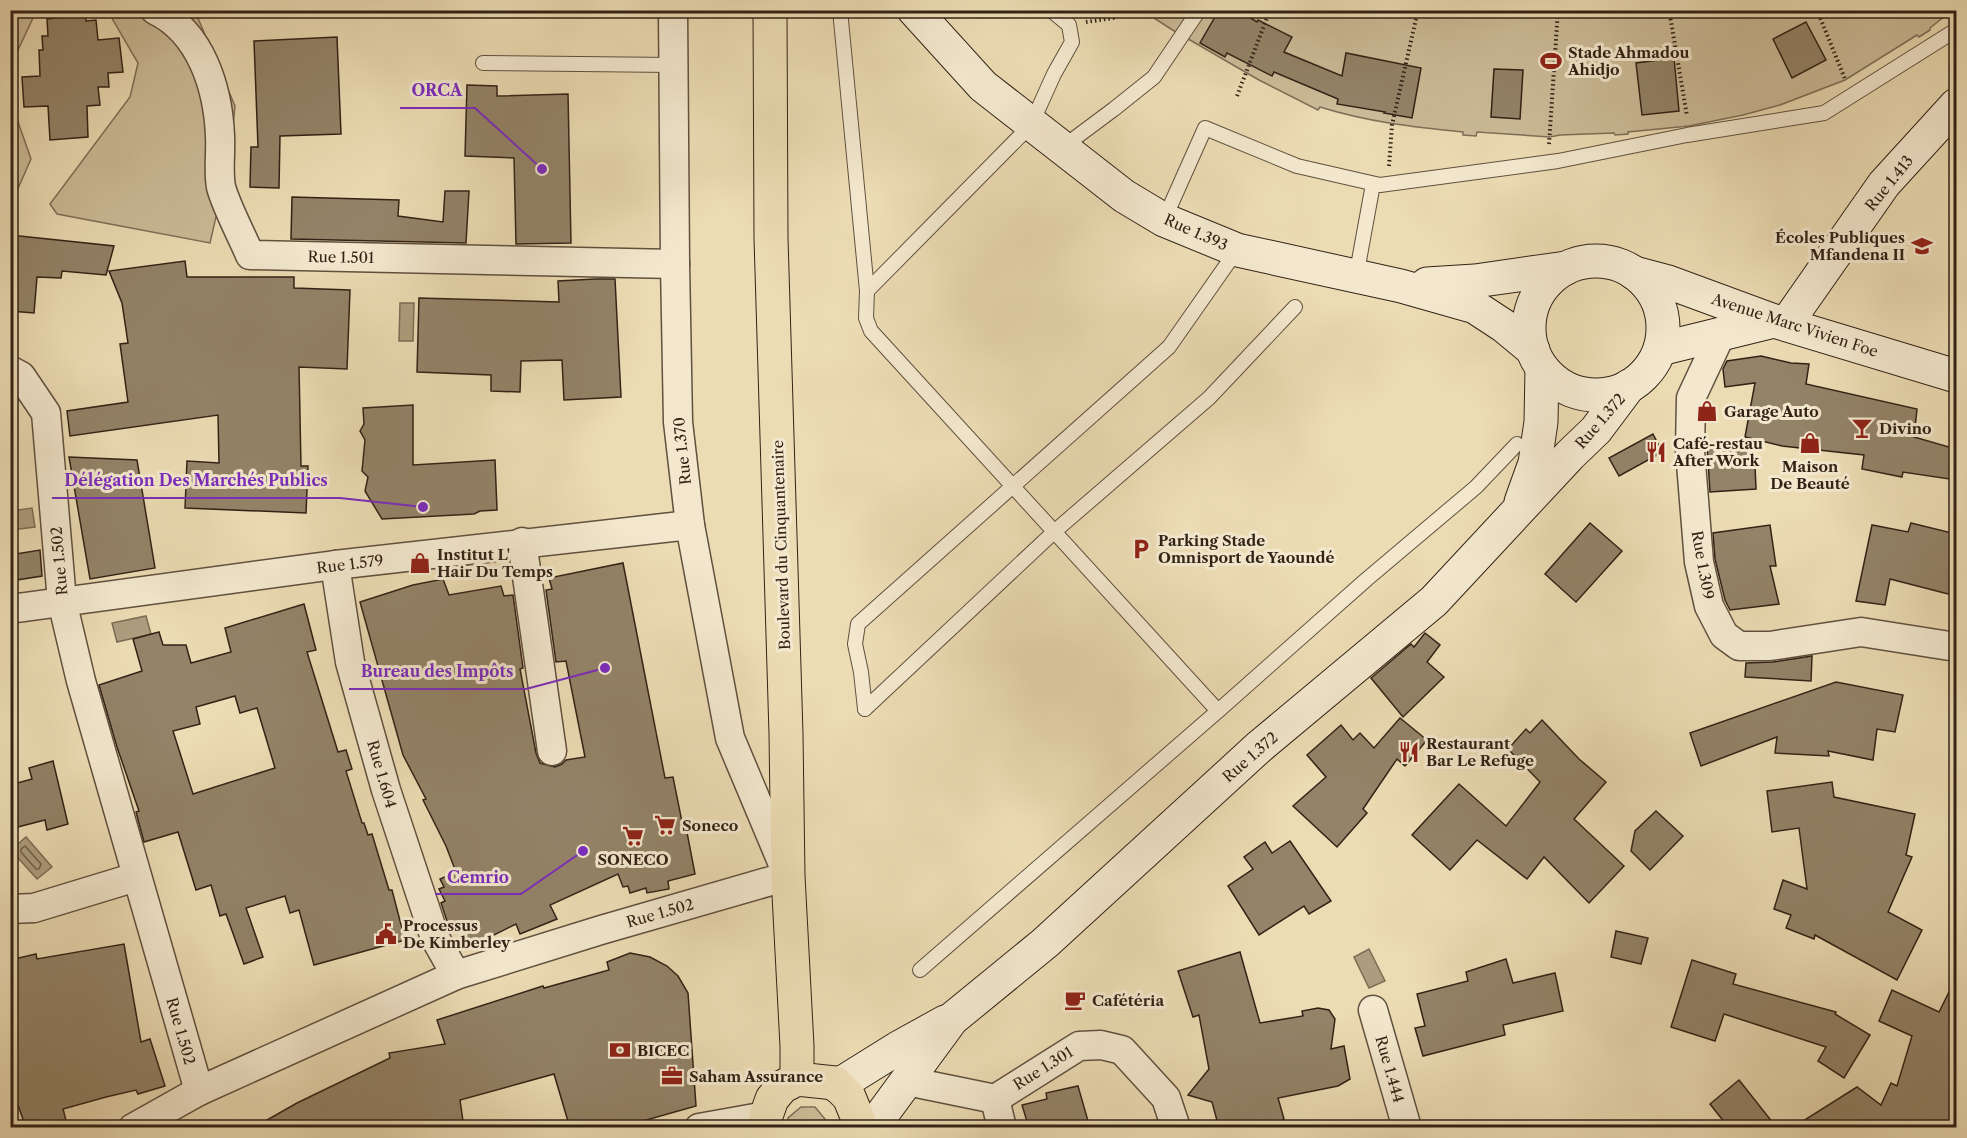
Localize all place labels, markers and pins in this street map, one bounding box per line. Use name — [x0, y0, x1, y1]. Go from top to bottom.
place label: Stade Ahmadou Ahidjo — [1567, 43, 1690, 79]
sports icon: Stade Ahmadou Ahidjo — [1539, 49, 1563, 73]
callout: ORCA — [400, 74, 475, 108]
place label: Écoles Publiques Mfandena II — [1775, 228, 1905, 264]
school or university icon: Écoles Publiques Mfandena II — [1910, 234, 1934, 258]
shop icon: Garage Auto — [1695, 399, 1719, 423]
place label: Garage Auto — [1724, 402, 1819, 421]
bar icon: Divino — [1850, 416, 1874, 440]
place label: Divino — [1879, 419, 1932, 438]
shop icon: Maison De Beauté — [1798, 431, 1822, 455]
place label: Café-restau After Work — [1672, 434, 1763, 470]
restaurant icon: Café-restau After Work — [1644, 440, 1668, 464]
place label: Maison De Beauté — [1770, 457, 1850, 493]
callout: Délégation Des Marchés Publics — [52, 464, 340, 498]
place label: Parking Stade Omnisport de Yaoundé — [1158, 531, 1334, 567]
parking icon: Parking Stade Omnisport de Yaoundé — [1129, 537, 1153, 561]
place label: Institut L' Hair Du Temps — [437, 545, 553, 581]
shop icon: Institut L' Hair Du Temps — [408, 551, 432, 575]
callout: Bureau des Impôts — [349, 655, 526, 689]
place label: Restaurant Bar Le Refuge — [1426, 734, 1534, 770]
restaurant icon: Restaurant Bar Le Refuge — [1397, 740, 1421, 764]
supermarket icon: Soneco — [653, 813, 677, 837]
place label: Soneco — [682, 816, 738, 835]
supermarket icon: SONECO — [621, 824, 645, 848]
place label: SONECO — [597, 850, 669, 869]
callout: Cemrio — [435, 860, 521, 894]
place label: Processus De Kimberley — [403, 916, 511, 952]
public building icon: Processus De Kimberley — [374, 922, 398, 946]
cafe icon: Cafétéria — [1063, 988, 1087, 1012]
place label: Cafétéria — [1092, 991, 1164, 1010]
bank icon: BICEC — [608, 1038, 632, 1062]
place label: BICEC — [637, 1041, 689, 1060]
office icon: Saham Assurance — [660, 1064, 684, 1088]
place label: Saham Assurance — [689, 1067, 823, 1086]

